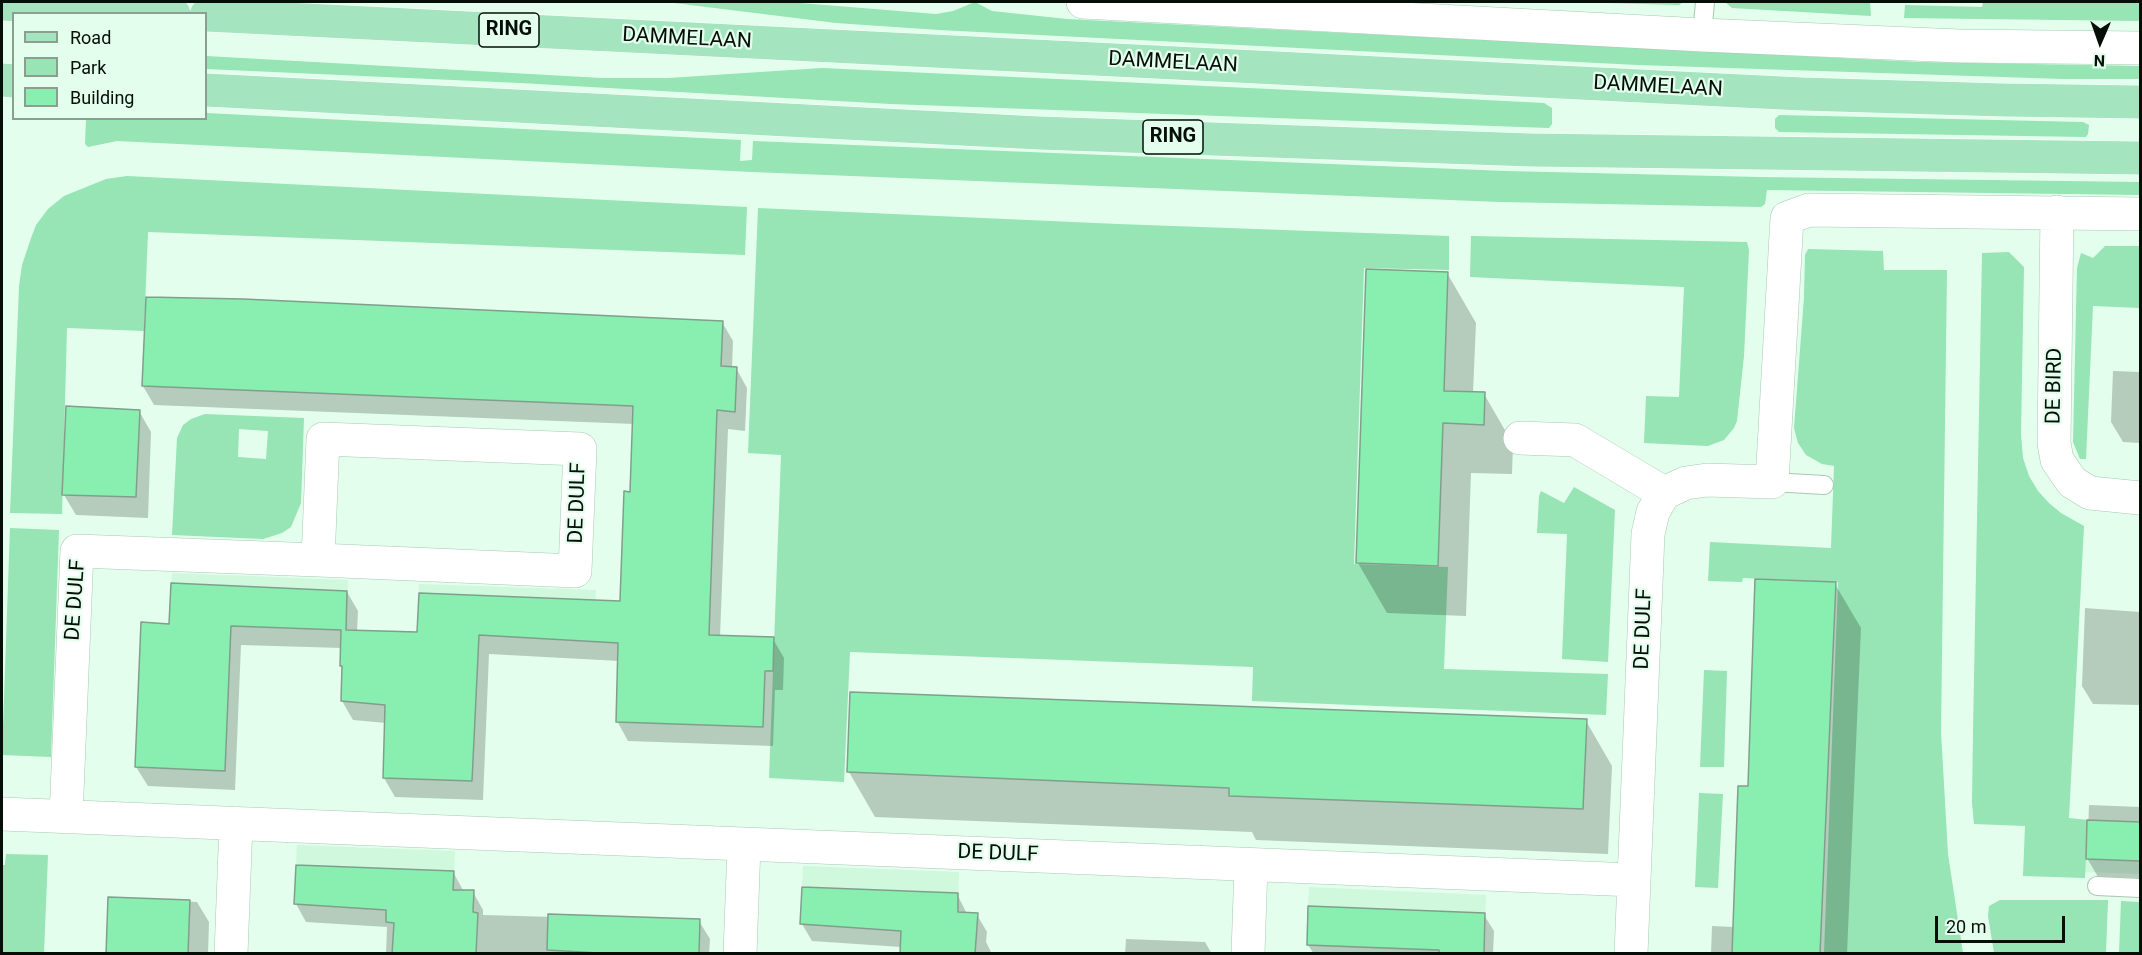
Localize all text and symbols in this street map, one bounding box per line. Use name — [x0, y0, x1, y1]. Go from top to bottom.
legend — [12, 12, 207, 120]
north arrow — [2070, 12, 2130, 72]
road number: RING — [479, 13, 539, 47]
street label: DAMMELAAN — [622, 23, 752, 55]
text: Road — [70, 27, 111, 48]
street label: DAMMELAAN — [1108, 47, 1238, 79]
text: N — [2093, 51, 2105, 70]
text: Park — [70, 57, 106, 78]
street label: DAMMELAAN — [1593, 71, 1723, 103]
text: Building — [70, 87, 134, 108]
road number: RING — [1143, 120, 1203, 154]
street label: DE BIRD — [2042, 348, 2068, 424]
street label: DE DULF — [564, 462, 592, 544]
street label: DE DULF — [61, 559, 91, 641]
street label: DE DULF — [1630, 588, 1658, 670]
street label: DE DULF — [957, 840, 1039, 868]
scale bar — [1938, 904, 2068, 942]
text: 20 m — [1946, 916, 1986, 937]

